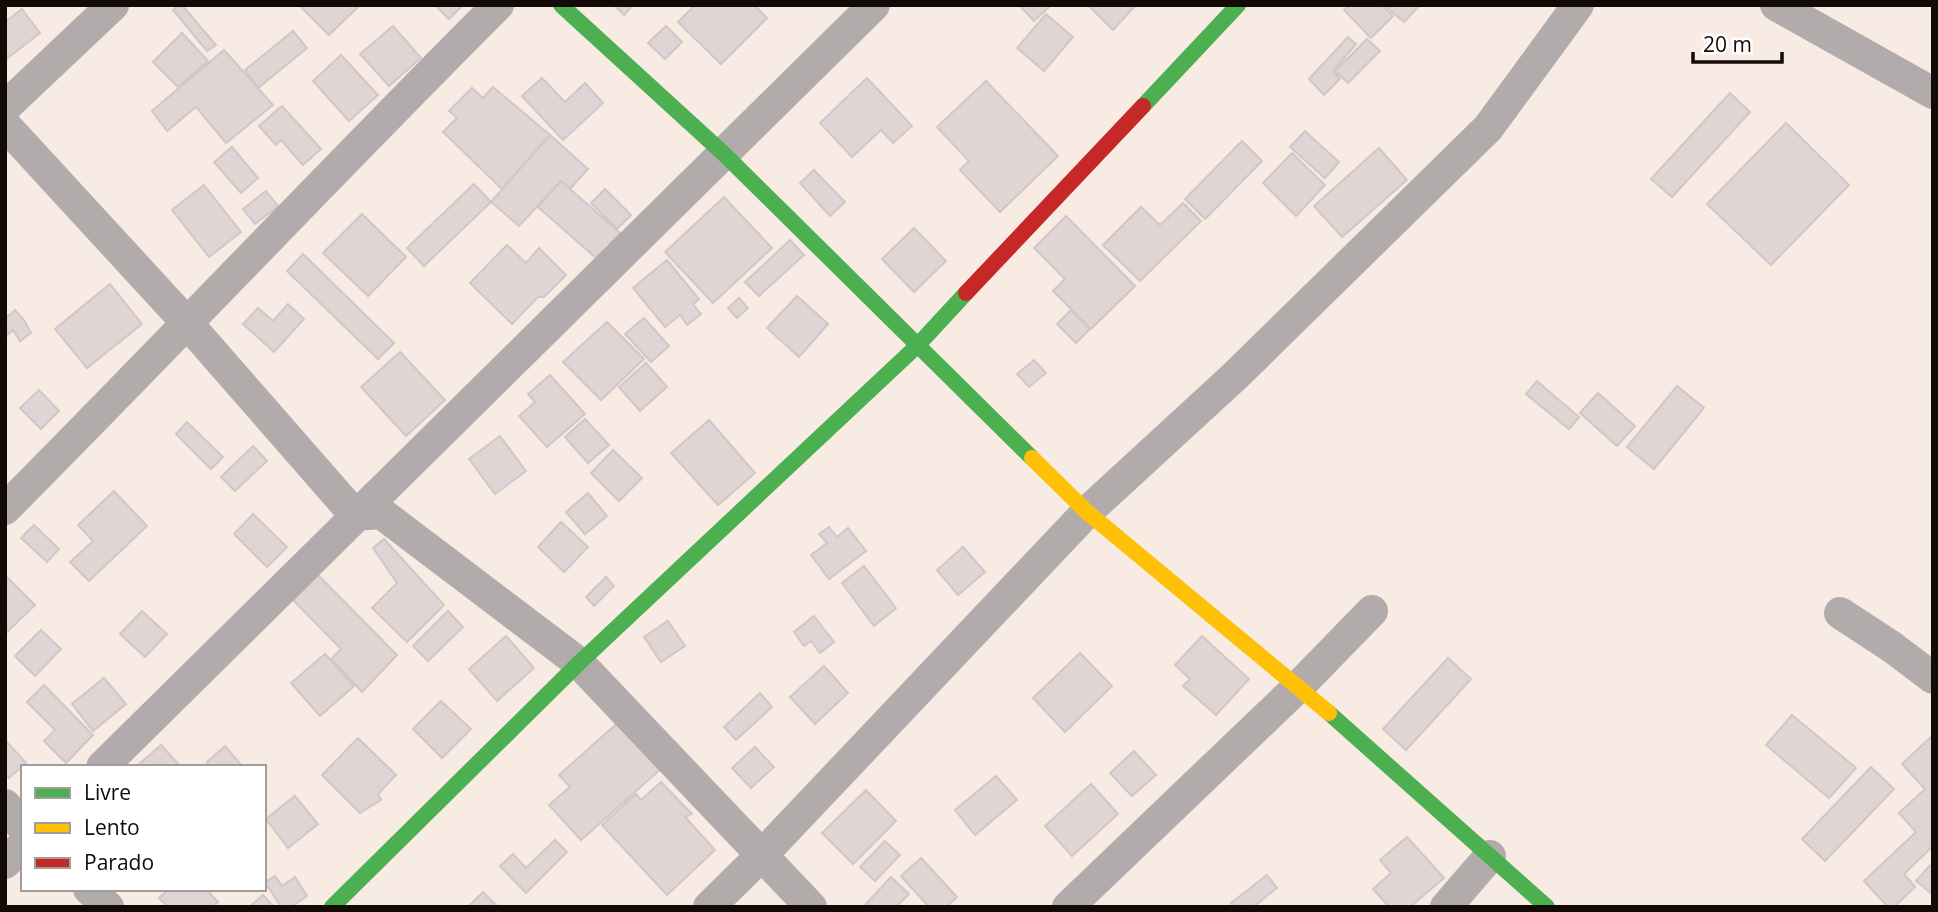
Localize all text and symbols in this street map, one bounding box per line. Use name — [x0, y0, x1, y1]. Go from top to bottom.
scale bar — [1693, 21, 1782, 65]
text: 20 m — [1703, 30, 1752, 58]
legend — [21, 765, 266, 891]
text: Livre — [84, 778, 131, 806]
text: Lento — [84, 813, 140, 841]
text: Parado — [84, 848, 154, 876]

